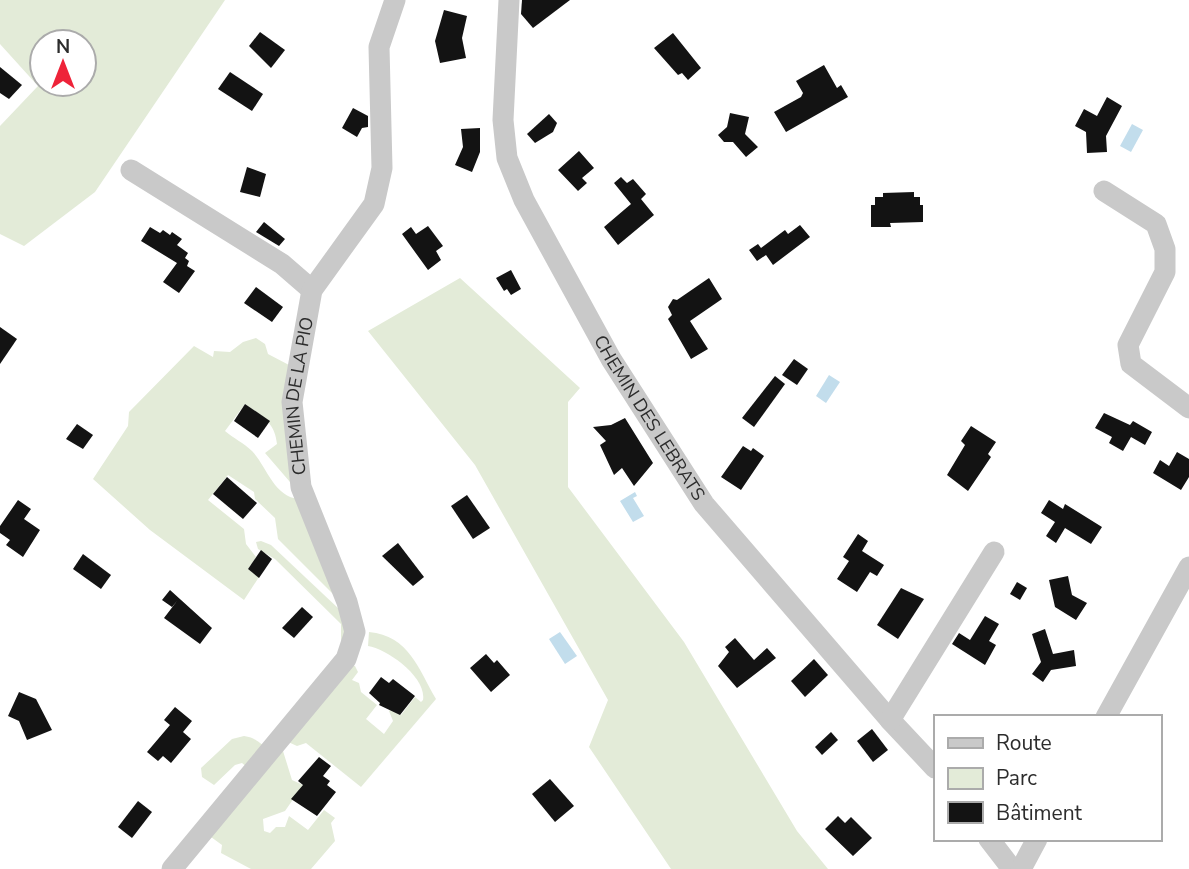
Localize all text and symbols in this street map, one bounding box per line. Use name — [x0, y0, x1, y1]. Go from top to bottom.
north arrow — [28, 28, 98, 98]
text: N — [56, 34, 70, 60]
street label: CHEMIN DE LA PIO — [280, 315, 319, 476]
street label: CHEMIN DES LEBRATS — [588, 331, 711, 505]
legend — [934, 715, 1161, 841]
text: Route — [996, 729, 1052, 757]
text: Parc — [996, 764, 1037, 792]
text: Bâtiment — [996, 799, 1083, 827]

